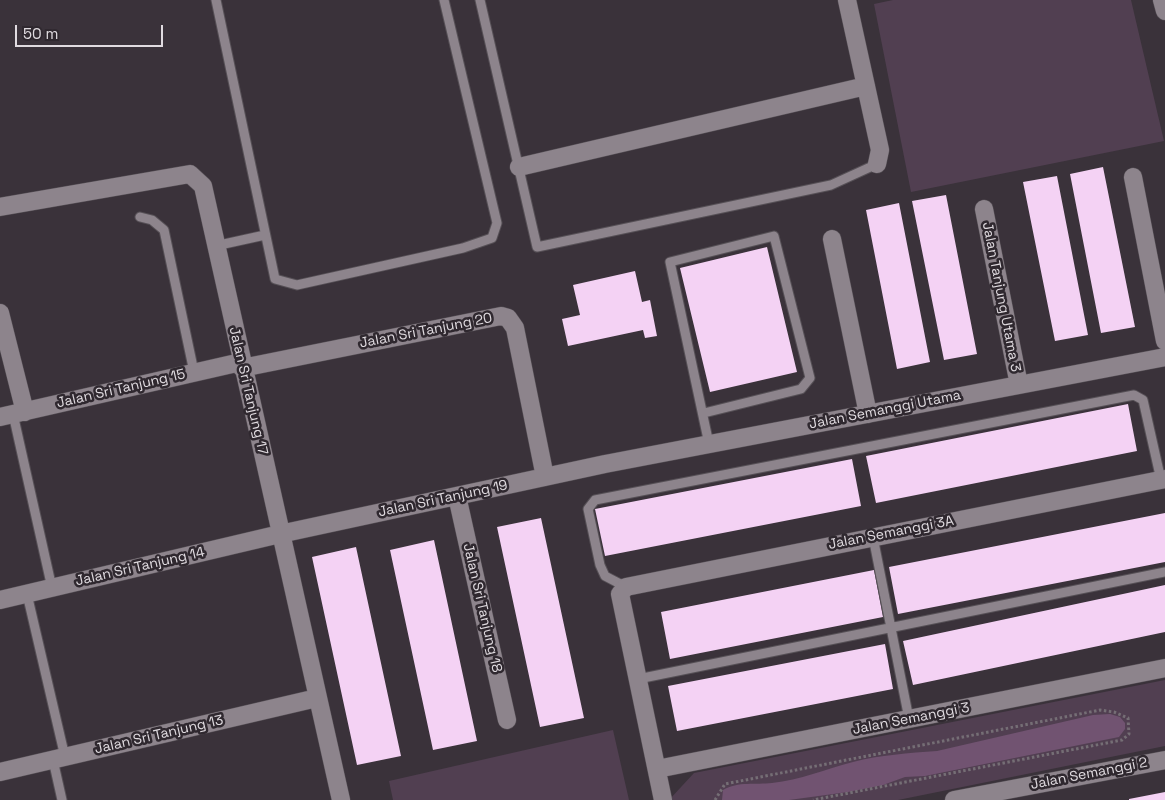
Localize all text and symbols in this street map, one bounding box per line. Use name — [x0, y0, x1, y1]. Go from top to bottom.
scale bar — [18, 15, 165, 47]
text: 50 m — [23, 24, 58, 43]
street label: Jalan Tanjung Utama 3 — [978, 221, 1024, 373]
street label: Jalan Sri Tanjung 20 — [358, 310, 494, 352]
street label: Jalan Sri Tanjung 17 — [225, 325, 271, 457]
street label: Jalan Sri Tanjung 15 — [55, 366, 187, 412]
street label: Jalan Semanggi Utama — [808, 387, 962, 433]
street label: Jalan Sri Tanjung 19 — [377, 477, 509, 521]
street label: Jalan Semanggi 3A — [827, 513, 955, 553]
street label: Jalan Sri Tanjung 18 — [459, 542, 505, 674]
street label: Jalan Sri Tanjung 14 — [74, 544, 206, 590]
street label: Jalan Semanggi 3 — [851, 699, 971, 739]
street label: Jalan Sri Tanjung 13 — [93, 712, 225, 758]
street label: Jalan Semanggi 2 — [1029, 754, 1149, 794]

